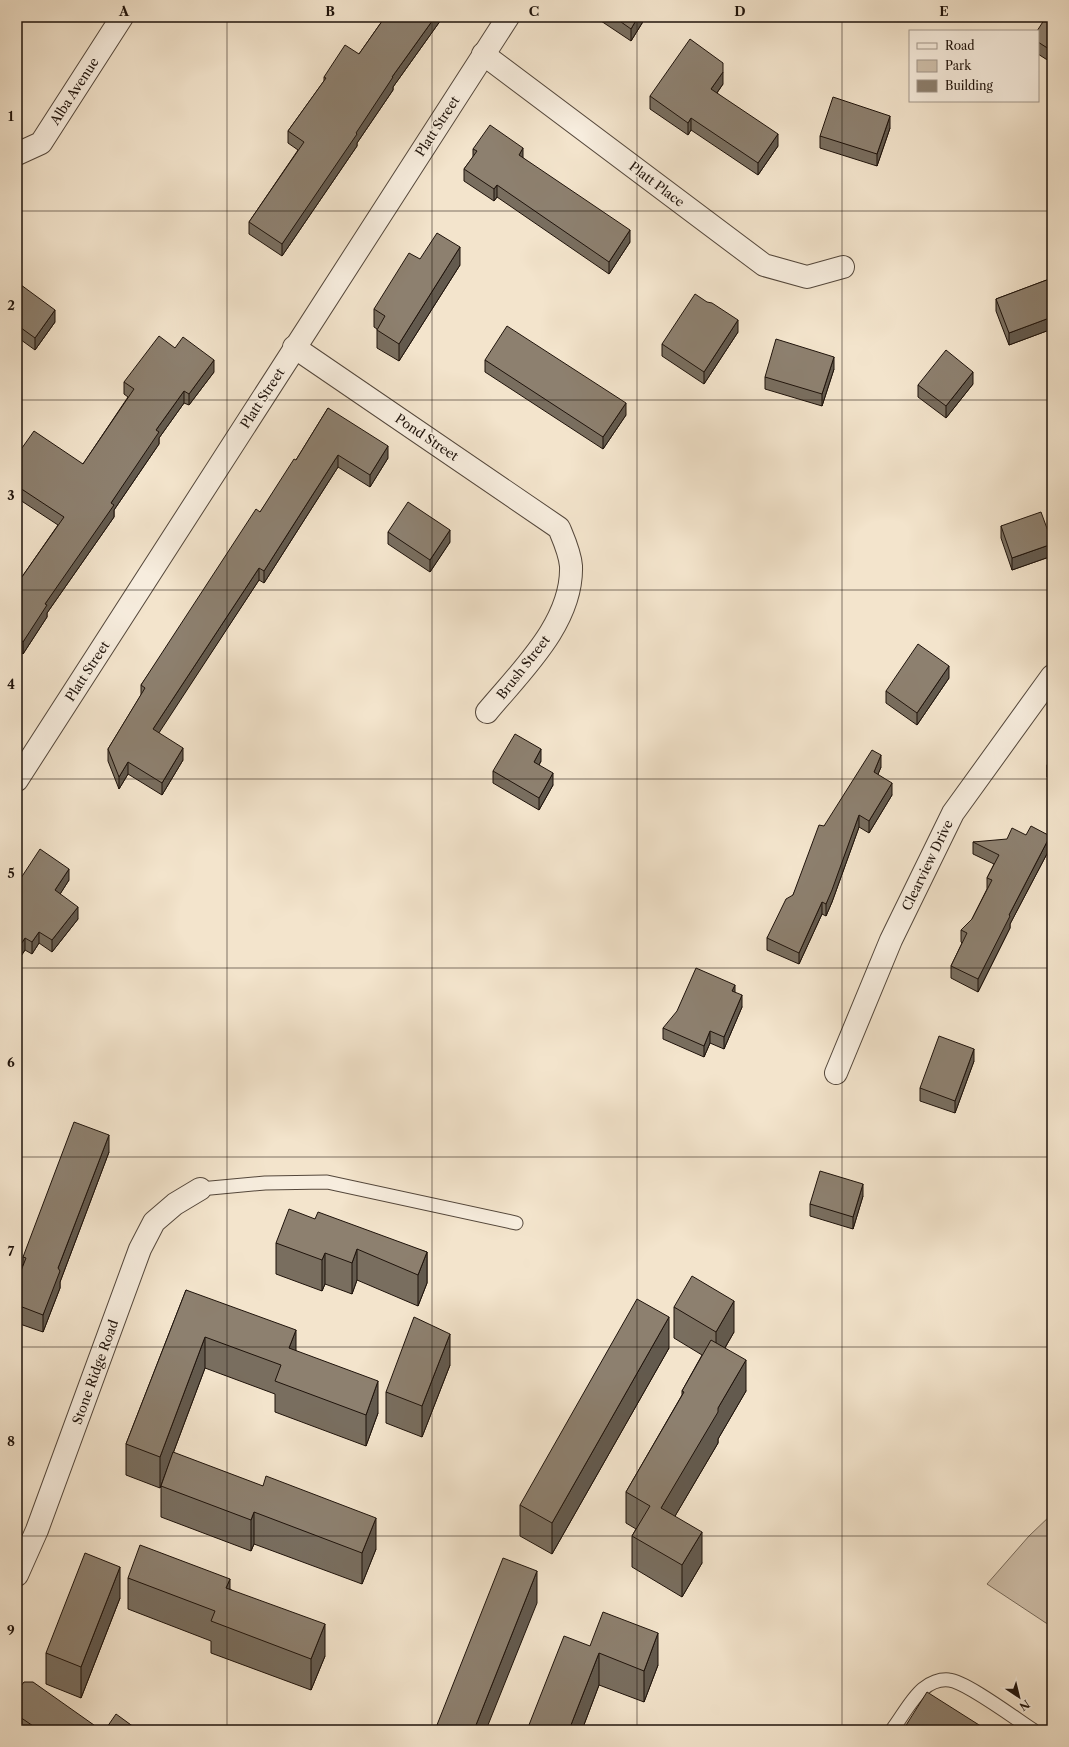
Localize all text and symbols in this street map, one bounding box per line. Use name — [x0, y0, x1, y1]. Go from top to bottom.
text: A — [118, 3, 130, 19]
text: B — [325, 3, 335, 19]
text: C — [529, 3, 539, 19]
text: D — [734, 3, 746, 19]
text: E — [939, 3, 949, 19]
legend — [909, 30, 1039, 102]
text: Road — [945, 38, 975, 53]
street label: Alba Avenue — [46, 54, 102, 129]
text: Park — [945, 58, 972, 73]
text: Building — [945, 78, 993, 93]
street label: Platt Street — [412, 92, 463, 159]
text: 1 — [8, 108, 14, 124]
street label: Platt Place — [626, 158, 688, 210]
text: 2 — [7, 297, 15, 313]
street label: Platt Street — [237, 364, 288, 431]
street label: Pond Street — [392, 410, 462, 464]
text: 3 — [7, 487, 15, 503]
street label: Brush Street — [493, 632, 553, 702]
street label: Platt Street — [62, 637, 113, 704]
text: 4 — [7, 676, 15, 692]
street label: Clearview Drive — [898, 817, 956, 913]
text: 5 — [7, 865, 15, 881]
text: 6 — [7, 1054, 15, 1070]
text: 7 — [8, 1243, 15, 1259]
street label: Stone Ridge Road — [69, 1317, 121, 1427]
text: 8 — [7, 1433, 15, 1449]
text: 9 — [7, 1622, 15, 1638]
north arrow — [999, 1677, 1039, 1717]
text: N — [1016, 1697, 1033, 1714]

